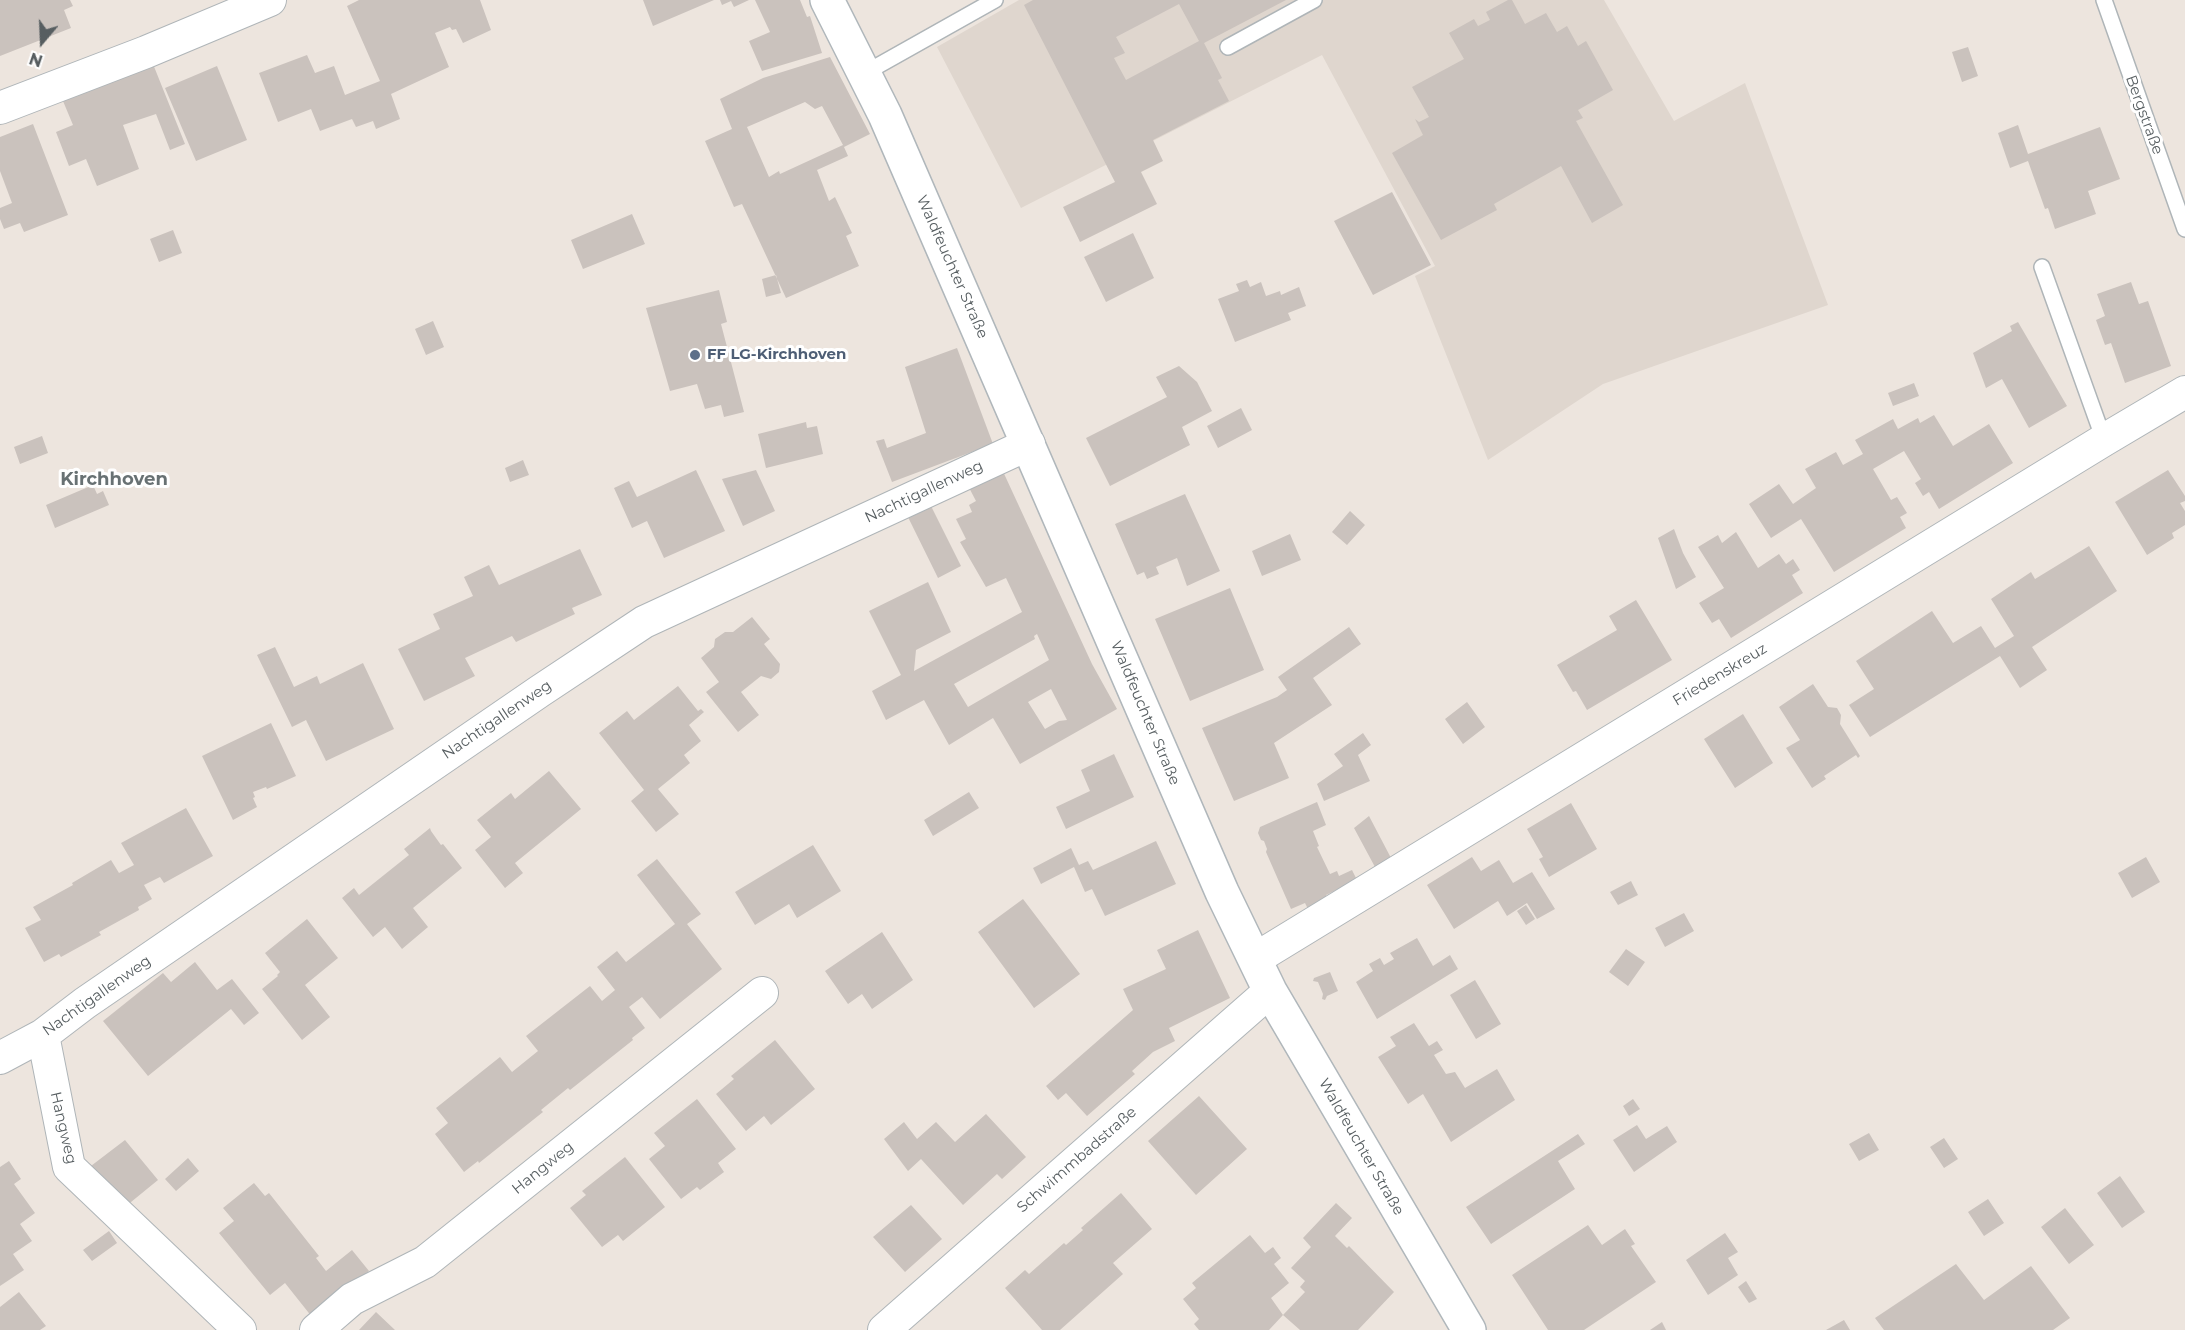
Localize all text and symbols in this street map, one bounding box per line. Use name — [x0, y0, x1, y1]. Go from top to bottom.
north arrow — [12, 12, 72, 72]
text: N — [27, 48, 45, 71]
street label: Bergstraße — [2121, 73, 2167, 157]
street label: Waldfeuchter Straße — [912, 193, 992, 341]
place label: FF LG-Kirchhoven — [707, 346, 846, 364]
marker: FF LG-Kirchhoven — [688, 348, 702, 362]
street label: Nachtigallenweg — [862, 457, 986, 527]
district label: Kirchhoven — [60, 469, 168, 491]
street label: Waldfeuchter Straße — [1106, 638, 1184, 788]
street label: Friedenskreuz — [1670, 640, 1770, 710]
street label: Nachtigallenweg — [439, 677, 555, 763]
street label: Nachtigallenweg — [39, 952, 155, 1040]
street label: Waldfeuchter Straße — [1314, 1075, 1408, 1219]
street label: Hangweg — [46, 1090, 80, 1166]
street label: Schwimmbadstraße — [1014, 1103, 1140, 1217]
street label: Hangweg — [509, 1138, 577, 1198]

